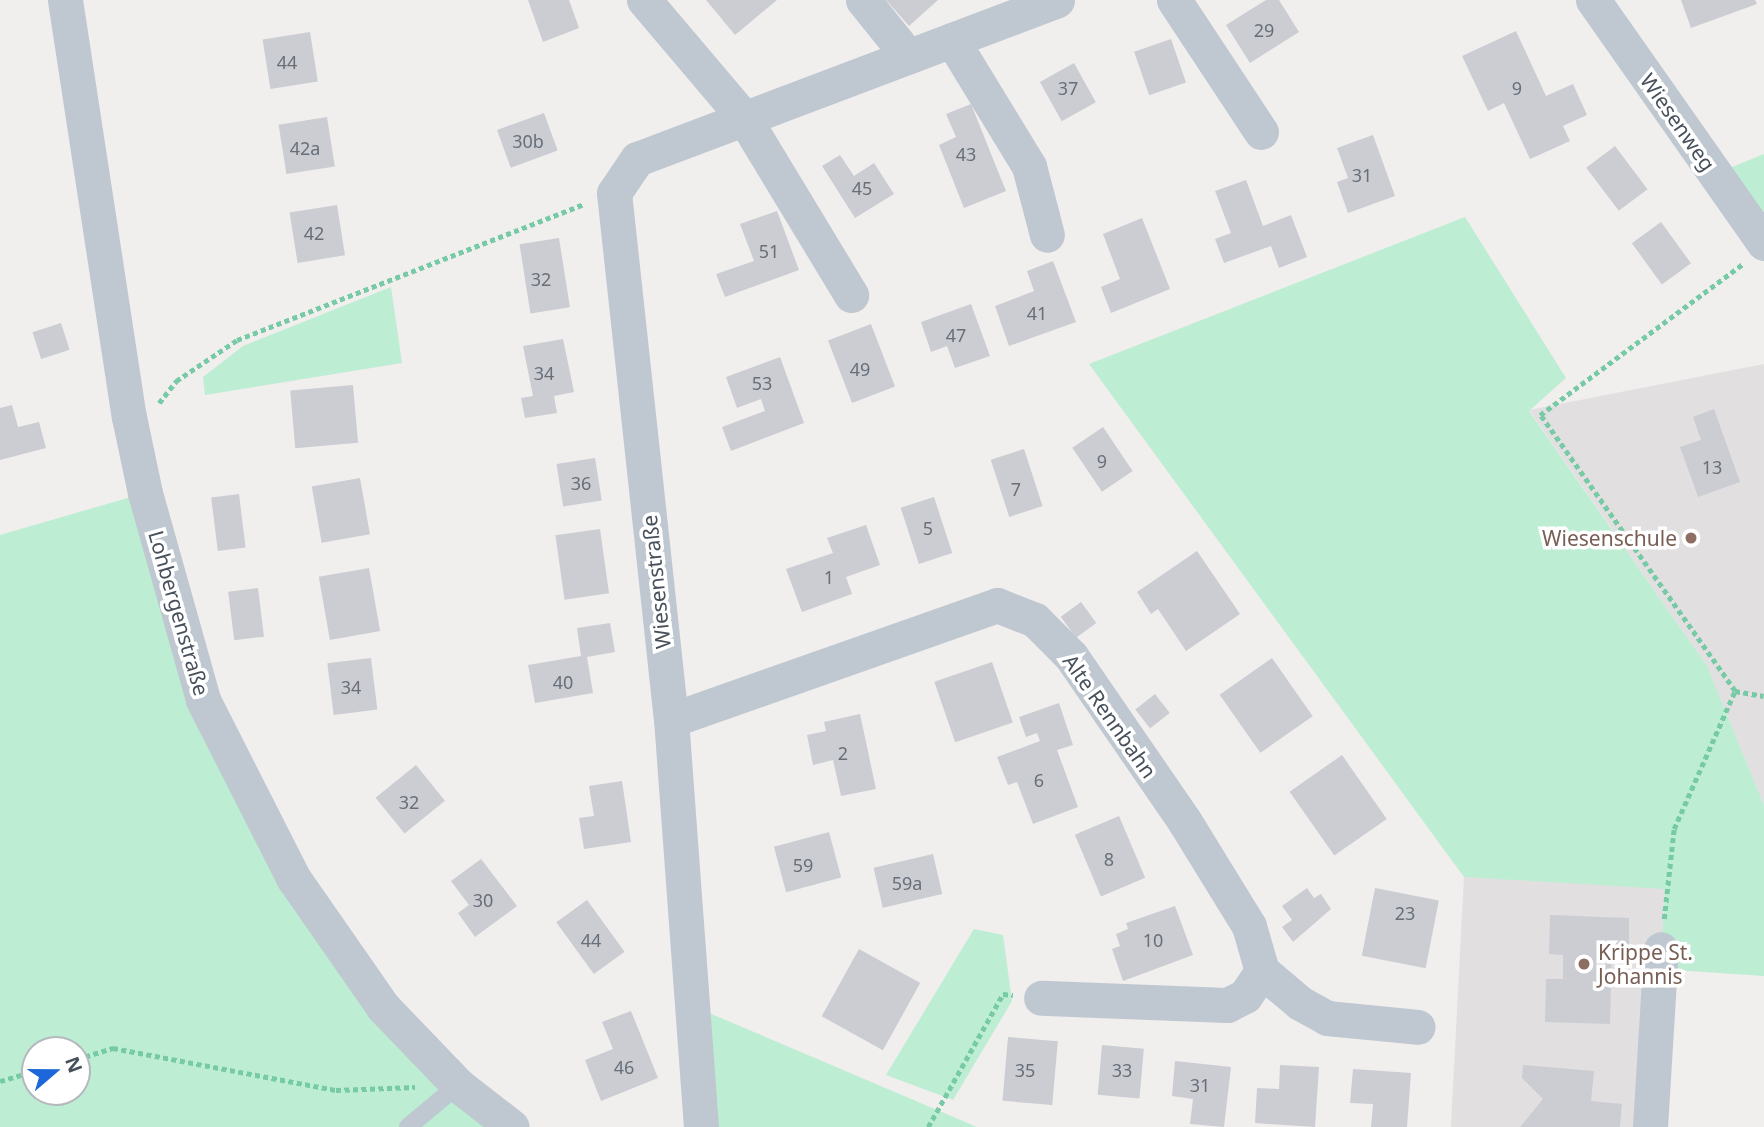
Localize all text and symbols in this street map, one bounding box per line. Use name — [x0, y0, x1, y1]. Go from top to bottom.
house number: 29 — [1254, 19, 1274, 41]
house number: 44 — [277, 51, 297, 73]
street label: Wiesenweg — [1635, 69, 1721, 175]
house number: 37 — [1058, 77, 1078, 99]
house number: 9 — [1512, 77, 1522, 99]
house number: 30b — [512, 130, 544, 152]
house number: 42a — [290, 137, 320, 159]
house number: 43 — [956, 143, 976, 165]
house number: 31 — [1352, 164, 1372, 186]
house number: 45 — [852, 177, 872, 199]
house number: 42 — [304, 222, 324, 244]
house number: 51 — [759, 240, 779, 262]
house number: 32 — [531, 268, 551, 290]
house number: 41 — [1027, 302, 1047, 324]
house number: 47 — [946, 324, 966, 346]
house number: 49 — [850, 358, 870, 380]
house number: 34 — [534, 362, 554, 384]
house number: 53 — [752, 372, 772, 394]
house number: 9 — [1097, 450, 1107, 472]
house number: 13 — [1702, 456, 1722, 478]
house number: 36 — [571, 472, 591, 494]
house number: 7 — [1011, 478, 1021, 500]
street label: Wiesenstraße — [636, 514, 676, 650]
house number: 5 — [923, 517, 933, 539]
place label: Wiesenschule — [1542, 525, 1677, 551]
street label: Lohbergenstraße — [143, 528, 215, 698]
marker: Wiesenschule — [1683, 530, 1699, 546]
house number: 1 — [824, 566, 834, 588]
street label: Alte Rennbahn — [1058, 649, 1162, 783]
house number: 40 — [553, 671, 573, 693]
house number: 34 — [341, 676, 361, 698]
house number: 2 — [838, 742, 848, 764]
house number: 6 — [1034, 769, 1044, 791]
house number: 32 — [399, 791, 419, 813]
house number: 8 — [1104, 848, 1114, 870]
house number: 59 — [793, 854, 813, 876]
house number: 59a — [892, 872, 922, 894]
house number: 30 — [473, 889, 493, 911]
house number: 23 — [1395, 902, 1415, 924]
house number: 44 — [581, 929, 601, 951]
house number: 10 — [1143, 929, 1163, 951]
place label: Krippe St. Johannis — [1598, 939, 1693, 989]
marker: Krippe St. Johannis — [1576, 956, 1592, 972]
north arrow — [21, 1036, 91, 1106]
text: N — [59, 1053, 89, 1076]
house number: 46 — [614, 1056, 634, 1078]
house number: 35 — [1015, 1059, 1035, 1081]
house number: 33 — [1112, 1059, 1132, 1081]
house number: 31 — [1190, 1074, 1210, 1096]

